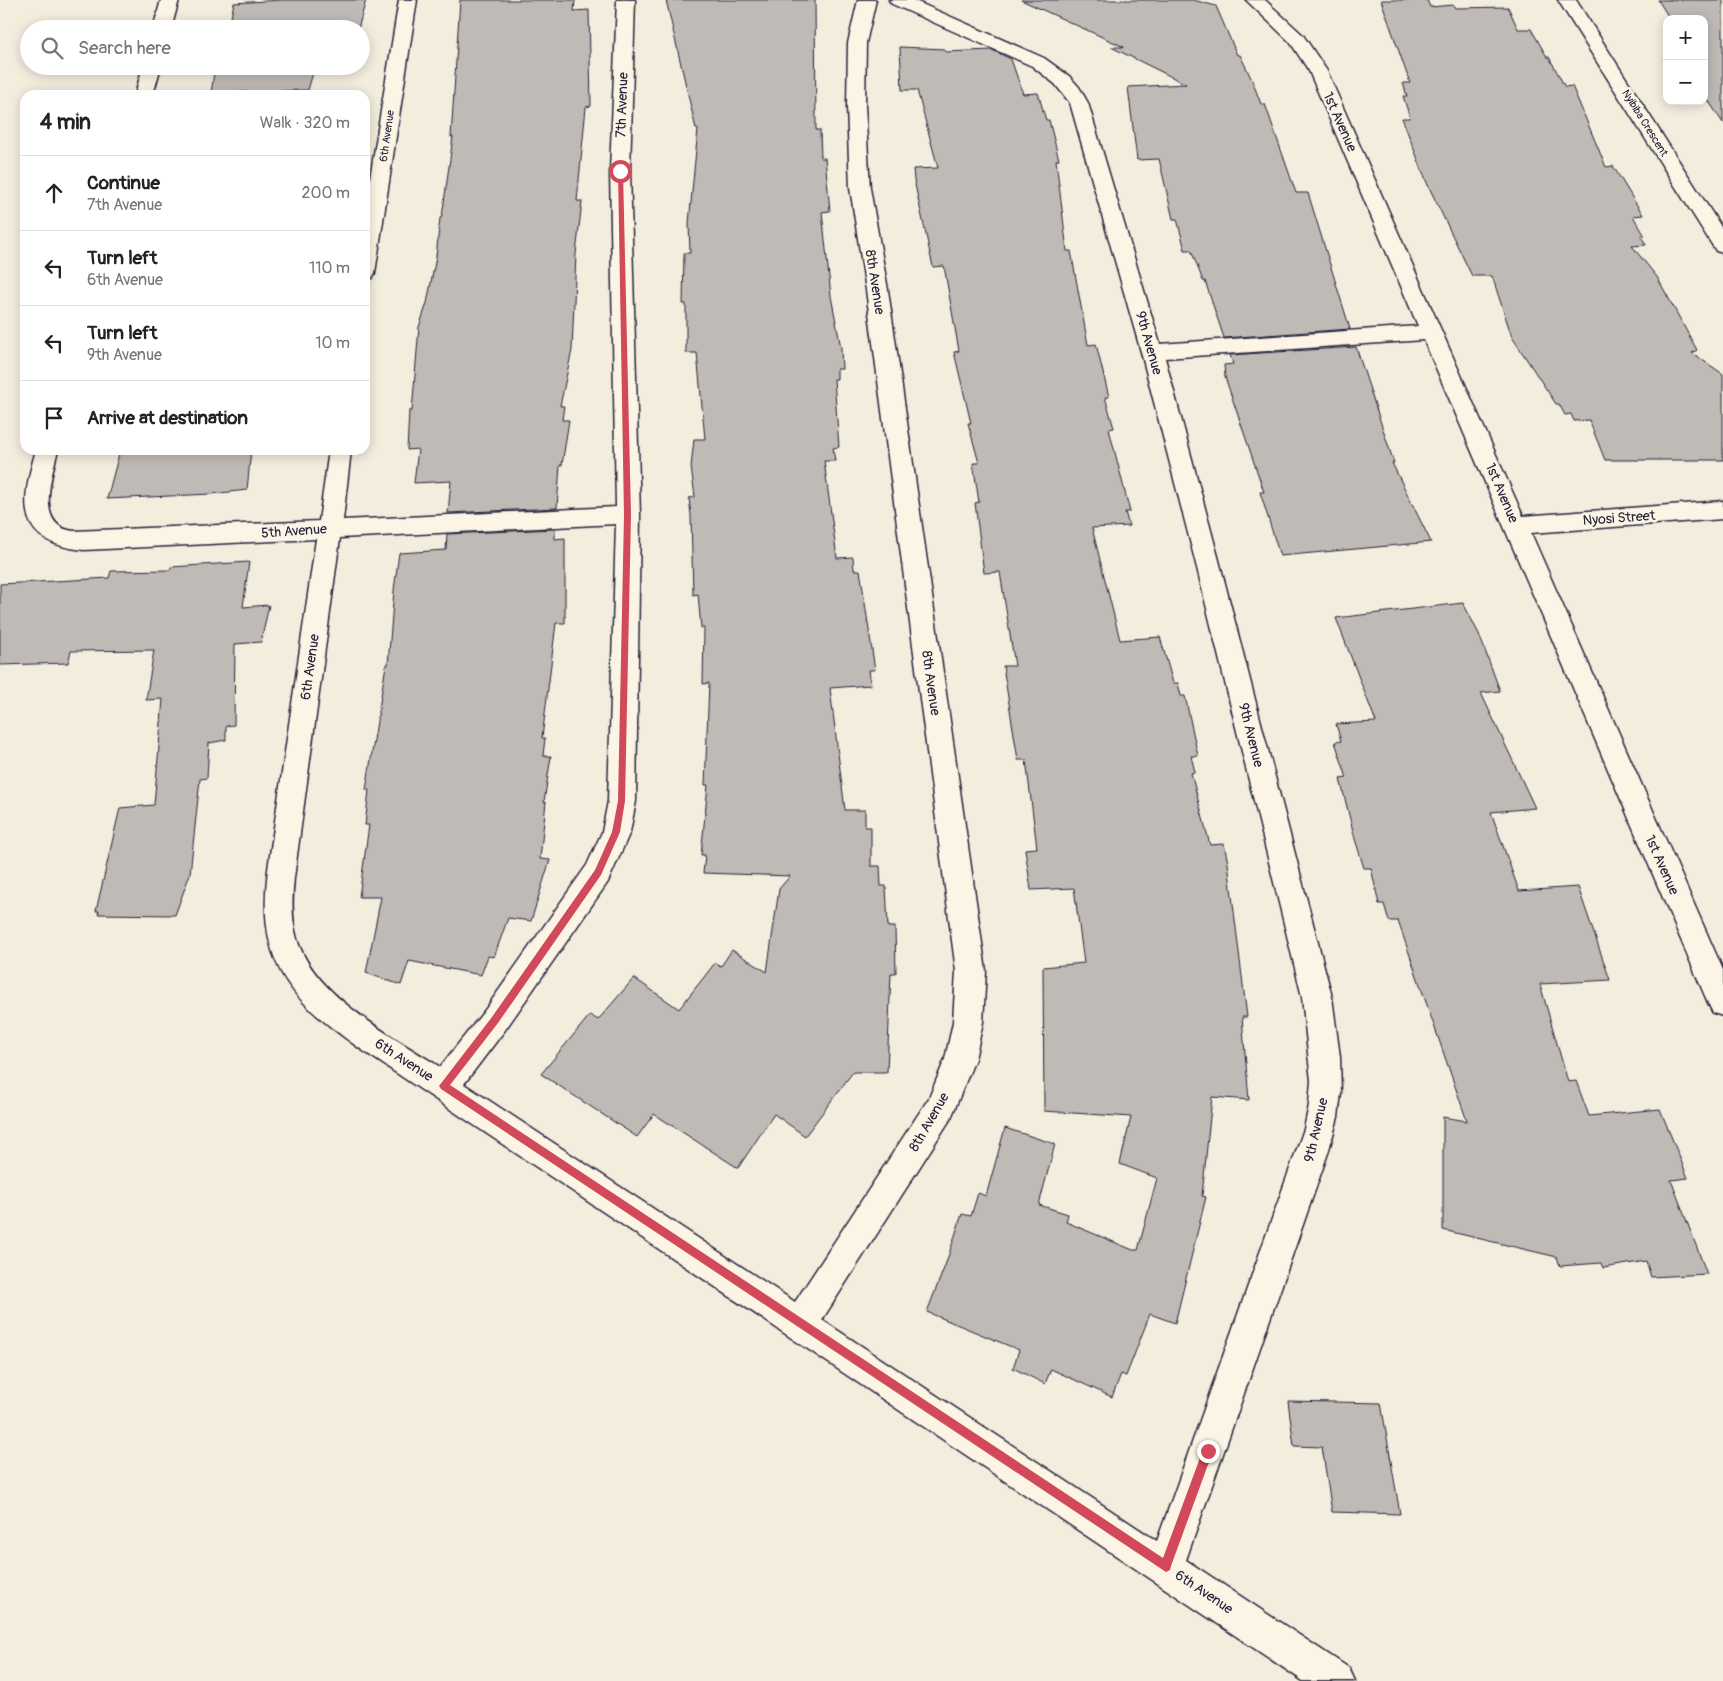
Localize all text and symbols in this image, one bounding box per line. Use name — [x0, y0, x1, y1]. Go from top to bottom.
map controls — [1663, 15, 1708, 105]
button: + — [1663, 15, 1708, 60]
search box — [20, 20, 370, 75]
icon: search — [38, 34, 66, 62]
text: Search here — [78, 36, 171, 60]
button: − — [1663, 60, 1708, 105]
street label: 7th Avenue — [612, 72, 632, 138]
street label: Nyibiba Crescent — [1619, 87, 1671, 159]
street label: 1st Avenue — [1319, 90, 1361, 155]
text: 4 min — [40, 109, 91, 136]
street label: 6th Avenue — [377, 109, 397, 163]
text: Walk · 320 m — [260, 113, 350, 133]
route start — [609, 160, 632, 183]
text: Continue — [87, 171, 160, 195]
icon: ahead — [40, 179, 68, 207]
text: 200 m — [302, 183, 350, 203]
text: 7th Avenue — [87, 195, 162, 215]
text: Turn left — [87, 246, 157, 270]
street label: 8th Avenue — [861, 248, 889, 316]
icon: left — [40, 254, 68, 282]
text: 110 m — [309, 258, 350, 278]
text: 6th Avenue — [87, 270, 163, 290]
street label: 9th Avenue — [1132, 309, 1166, 377]
text: Turn left — [87, 321, 157, 345]
icon: left — [40, 329, 68, 357]
text: 10 m — [315, 333, 350, 353]
text: 9th Avenue — [87, 345, 162, 365]
icon: arrive — [40, 404, 68, 432]
text: Arrive at destination — [87, 406, 248, 430]
street label: 1st Avenue — [1482, 460, 1522, 526]
street label: Nyosi Street — [1582, 507, 1656, 529]
street label: 5th Avenue — [261, 520, 328, 542]
street label: 6th Avenue — [297, 633, 323, 701]
street label: 8th Avenue — [918, 649, 944, 717]
street label: 9th Avenue — [1235, 701, 1267, 769]
street label: 1st Avenue — [1641, 833, 1683, 898]
street label: 6th Avenue — [372, 1035, 437, 1085]
street label: 8th Avenue — [905, 1089, 953, 1155]
street label: 9th Avenue — [1300, 1096, 1332, 1164]
route end — [1197, 1440, 1220, 1463]
street label: 6th Avenue — [1172, 1566, 1236, 1618]

